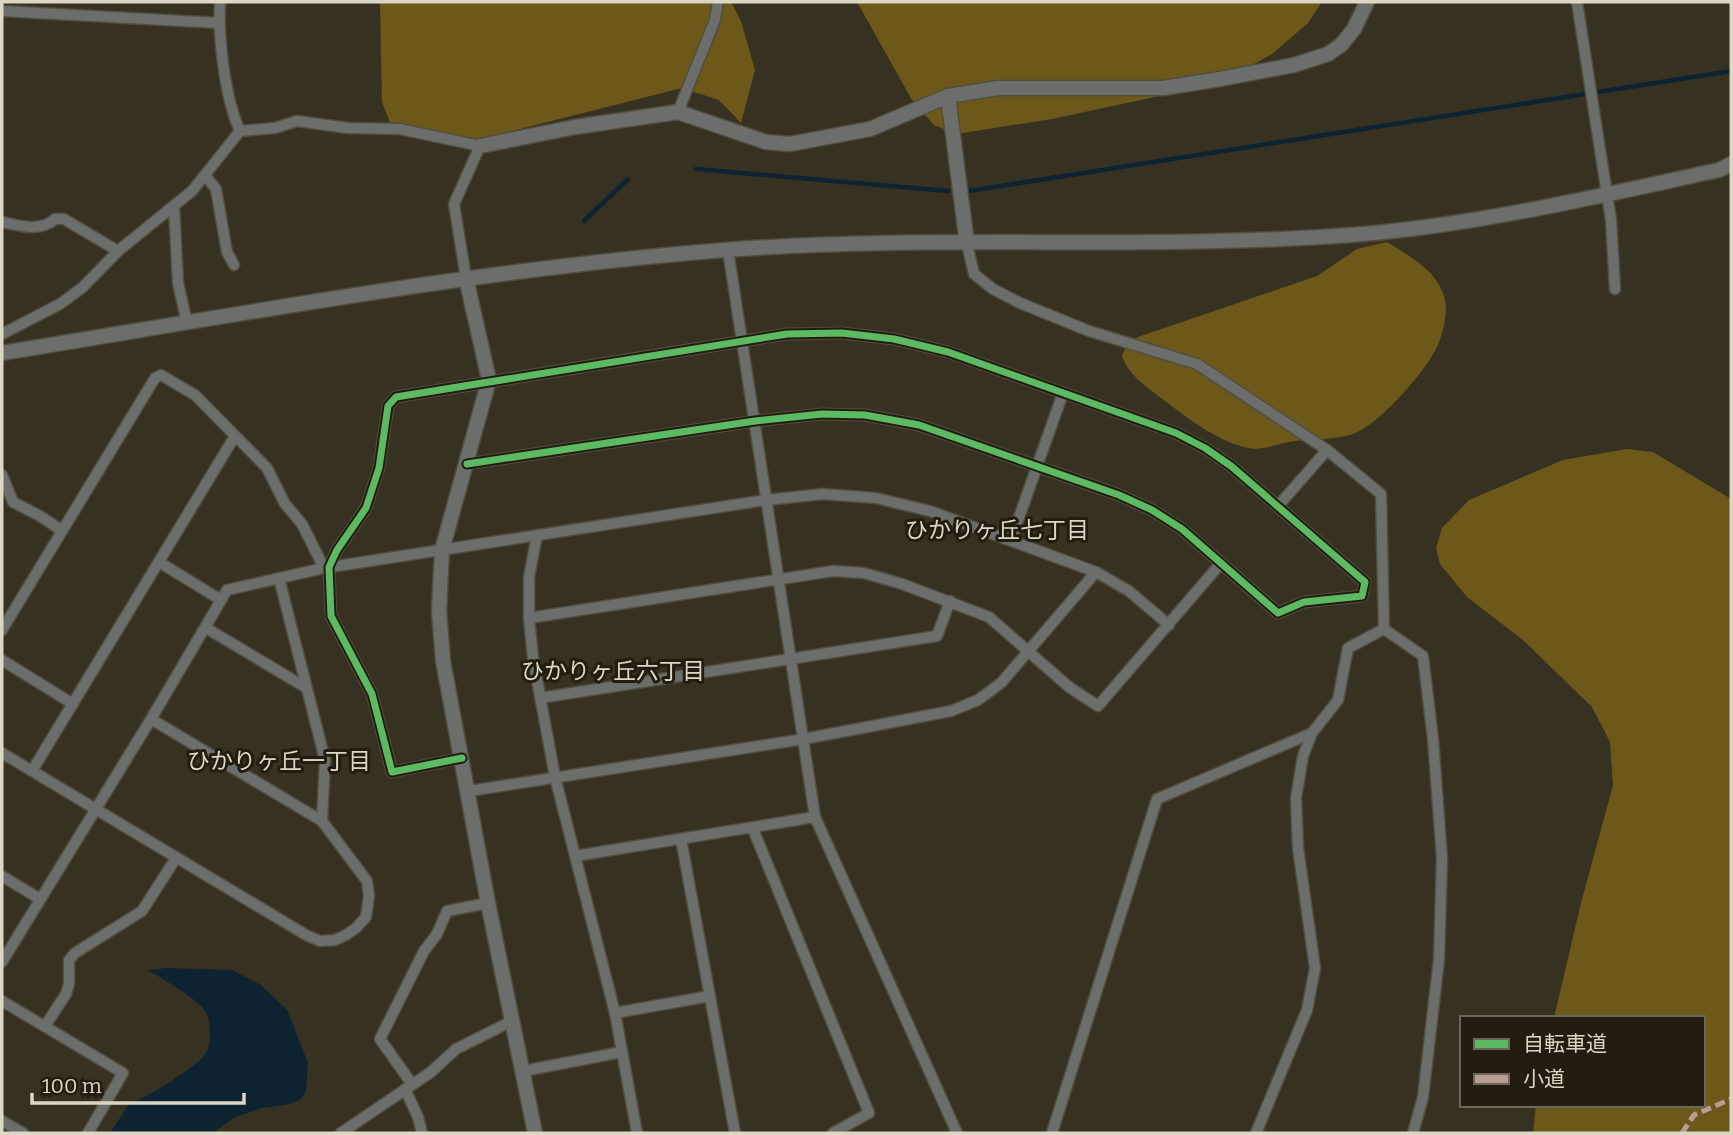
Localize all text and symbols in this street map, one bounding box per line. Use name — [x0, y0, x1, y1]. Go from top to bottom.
district label: ひかりヶ丘七丁目 — [905, 516, 1089, 544]
district label: ひかりヶ丘六丁目 — [521, 657, 705, 685]
district label: ひかりヶ丘一丁目 — [187, 747, 371, 775]
legend — [1460, 1016, 1705, 1107]
text: 自転車道 — [1523, 1031, 1607, 1057]
scale bar — [32, 1062, 243, 1106]
text: 小道 — [1523, 1066, 1565, 1092]
text: 100 m — [42, 1073, 102, 1099]

